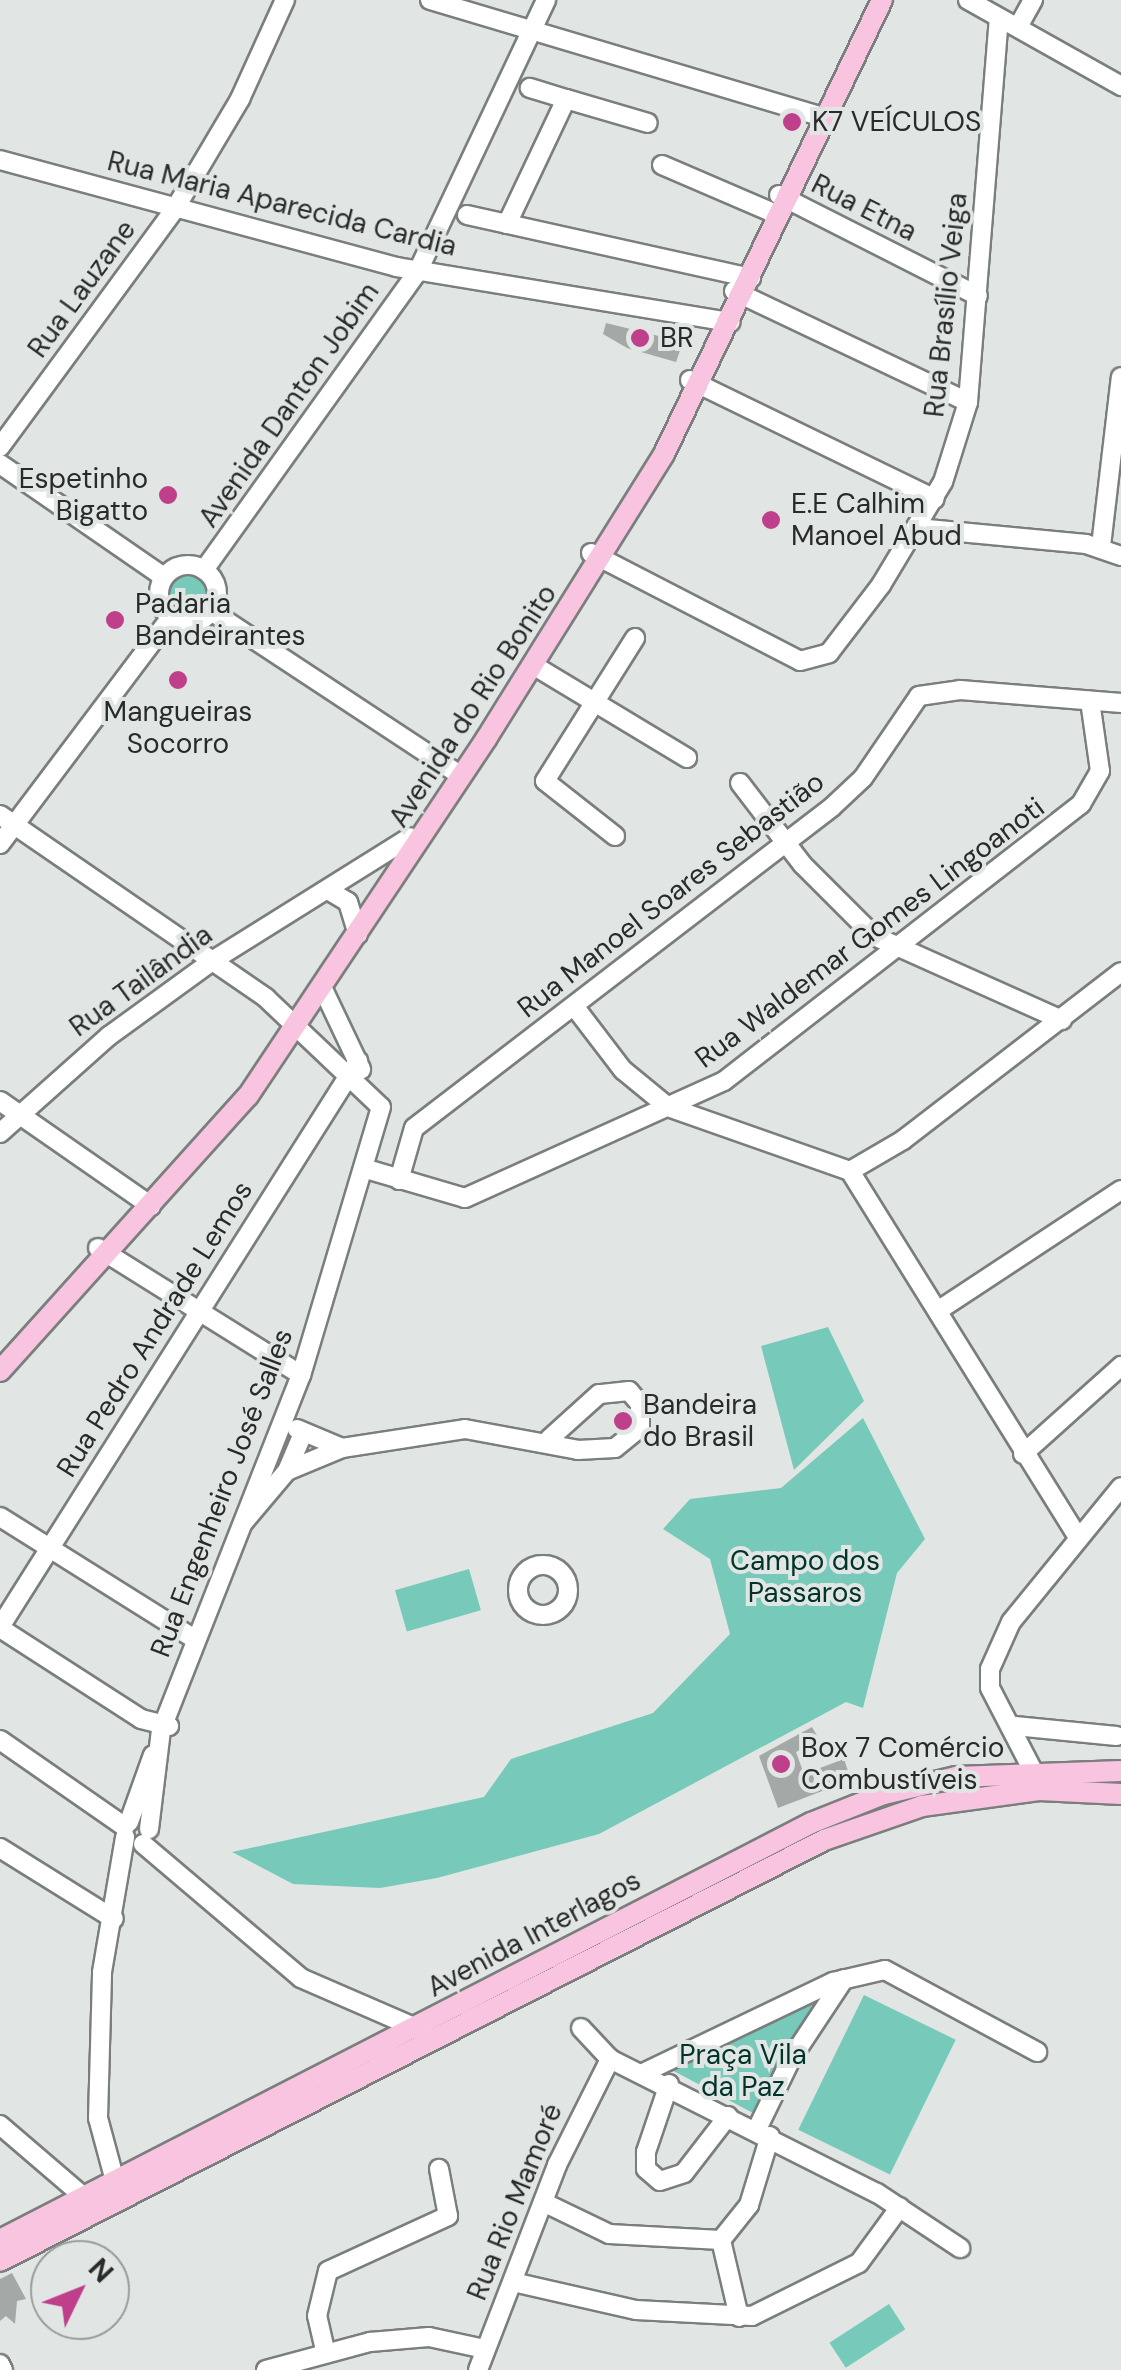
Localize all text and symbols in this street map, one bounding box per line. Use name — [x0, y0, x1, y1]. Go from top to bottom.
place label: K7 VEÍCULOS — [812, 105, 981, 139]
marker: K7 VEÍCULOS — [781, 111, 803, 133]
street label: Rua Maria Aparecida Cardia — [104, 144, 460, 264]
street label: Rua Etna — [806, 167, 922, 249]
street label: Rua Brasílio Veiga — [918, 191, 974, 419]
street label: Rua Lauzane — [21, 214, 143, 364]
street label: Avenida Danton Jobim — [192, 276, 386, 534]
place label: BR — [660, 321, 694, 355]
marker: BR — [629, 327, 651, 349]
place label: Espetinho Bigatto — [19, 462, 148, 528]
marker: Espetinho Bigatto — [157, 484, 179, 506]
place label: E.E Calhim Manoel Abud — [791, 487, 962, 553]
marker: E.E Calhim Manoel Abud — [760, 509, 782, 531]
street label: Avenida do Rio Bonito — [382, 578, 564, 834]
place label: Padaria Bandeirantes — [135, 587, 306, 653]
marker: Padaria Bandeirantes — [104, 609, 126, 631]
marker: Mangueiras Socorro — [167, 669, 189, 691]
place label: Mangueiras Socorro — [104, 695, 252, 761]
street label: Rua Manoel Soares Sebastião — [511, 765, 831, 1025]
street label: Rua Waldemar Gomes Lingoanoti — [689, 791, 1051, 1075]
street label: Rua Tailândia — [63, 918, 219, 1044]
street label: Rua Pedro Andrade Lemos — [50, 1175, 260, 1483]
street label: Rua Engenheiro José Salles — [144, 1324, 300, 1662]
place label: Bandeira do Brasil — [643, 1388, 757, 1454]
marker: Bandeira do Brasil — [612, 1410, 634, 1432]
park label: Campo dos Passaros — [730, 1544, 880, 1610]
place label: Box 7 Comércio Combustíveis — [801, 1731, 1004, 1797]
marker: Box 7 Comércio Combustíveis — [770, 1753, 792, 1775]
street label: Avenida Interlagos — [422, 1864, 646, 2004]
park label: Praça Vila da Paz — [679, 2038, 807, 2104]
street label: Rua Rio Mamoré — [460, 2099, 570, 2305]
north arrow — [30, 2240, 130, 2340]
text: N — [80, 2250, 121, 2291]

